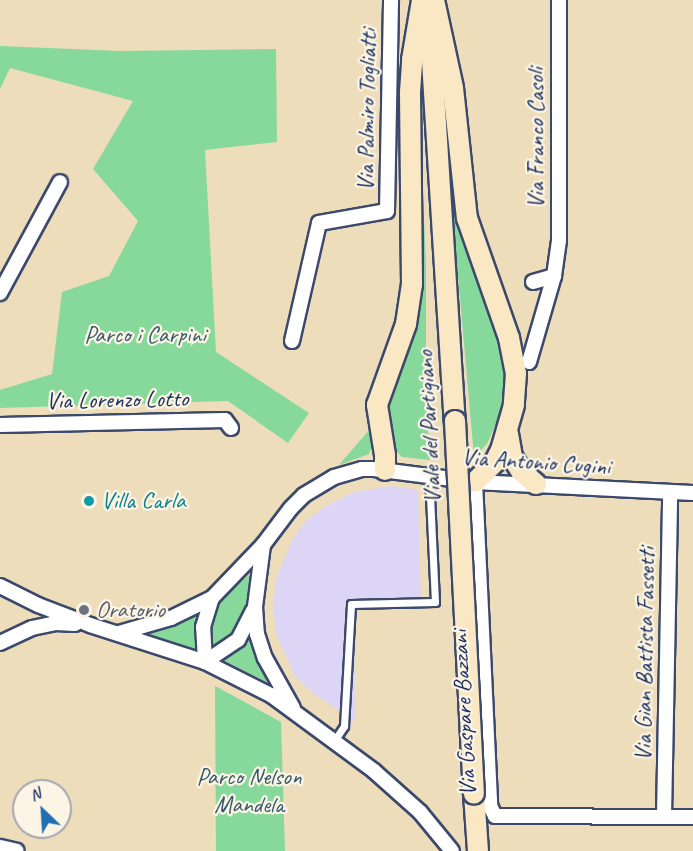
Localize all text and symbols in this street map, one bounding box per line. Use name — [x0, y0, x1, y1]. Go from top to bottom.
street label: Via Palmiro Togliatti — [351, 28, 383, 192]
street label: Via Franco Casoli — [522, 67, 550, 209]
park label: Parco i Carpini — [84, 321, 206, 349]
street label: Viale del Partigiano — [411, 349, 447, 505]
street label: Via Lorenzo Lotto — [46, 384, 188, 416]
street label: Via Antonio Cugini — [461, 442, 611, 482]
place label: Villa Carla — [101, 487, 185, 515]
marker: Villa Carla — [82, 494, 96, 508]
street label: Via Gian Battista Fassetti — [629, 546, 661, 762]
place label: Oratorio — [96, 596, 165, 624]
marker: Oratorio — [77, 603, 91, 617]
street label: Via Gaspare Bazzani — [445, 629, 483, 797]
park label: Parco Nelson Mandela — [196, 763, 302, 819]
north arrow — [12, 779, 72, 839]
text: N — [27, 783, 44, 806]

